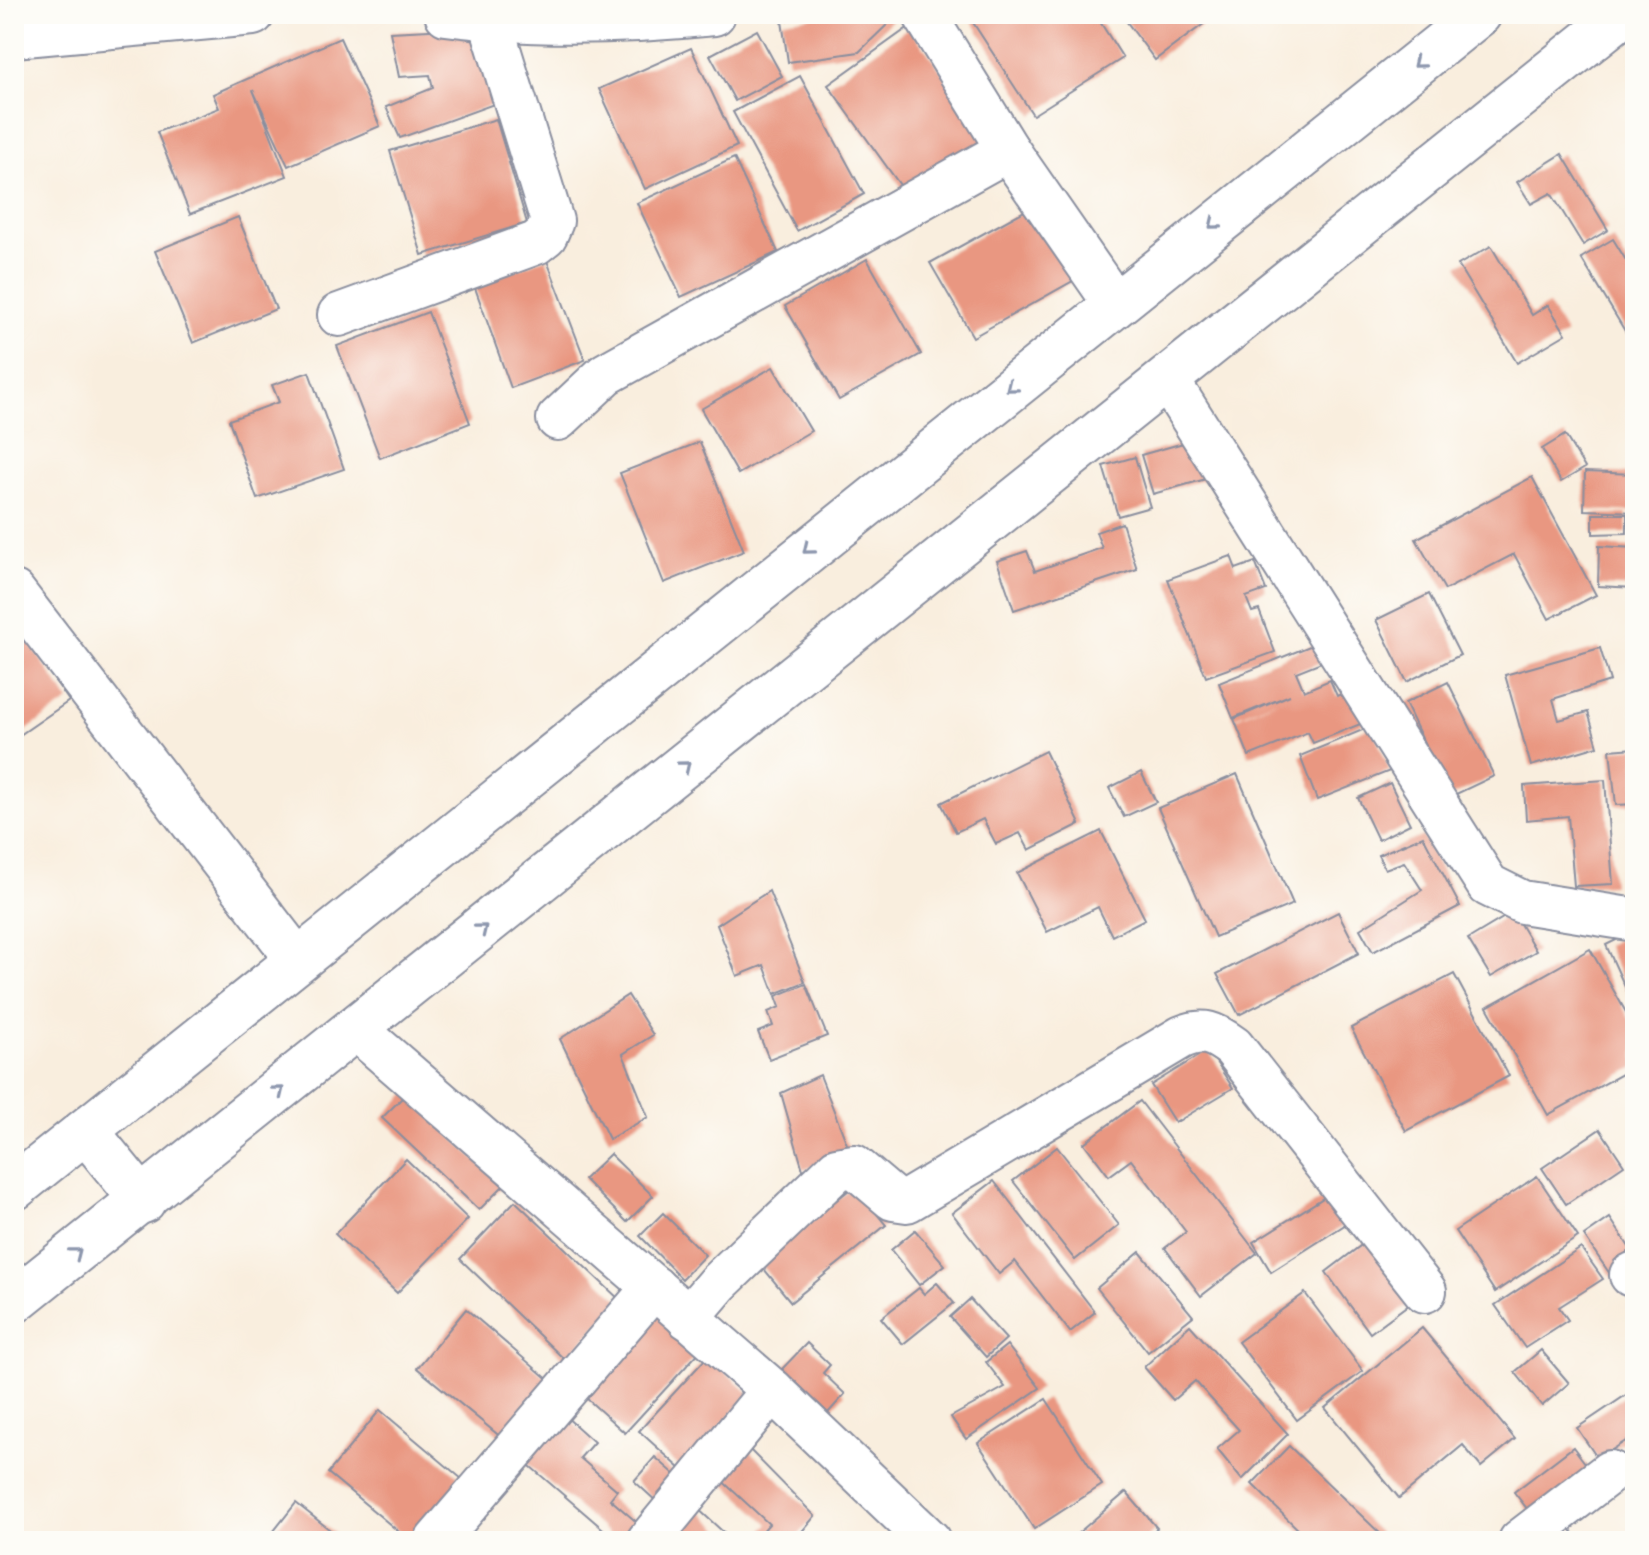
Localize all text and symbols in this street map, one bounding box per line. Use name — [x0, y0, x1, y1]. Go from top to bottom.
one-way arrow — [1412, 53, 1427, 67]
one-way arrow — [1209, 215, 1224, 229]
one-way arrow — [1005, 377, 1020, 391]
one-way arrow — [803, 539, 817, 554]
one-way arrow — [676, 761, 690, 776]
one-way arrow — [473, 924, 488, 938]
one-way arrow — [270, 1087, 285, 1101]
one-way arrow — [67, 1248, 82, 1262]

